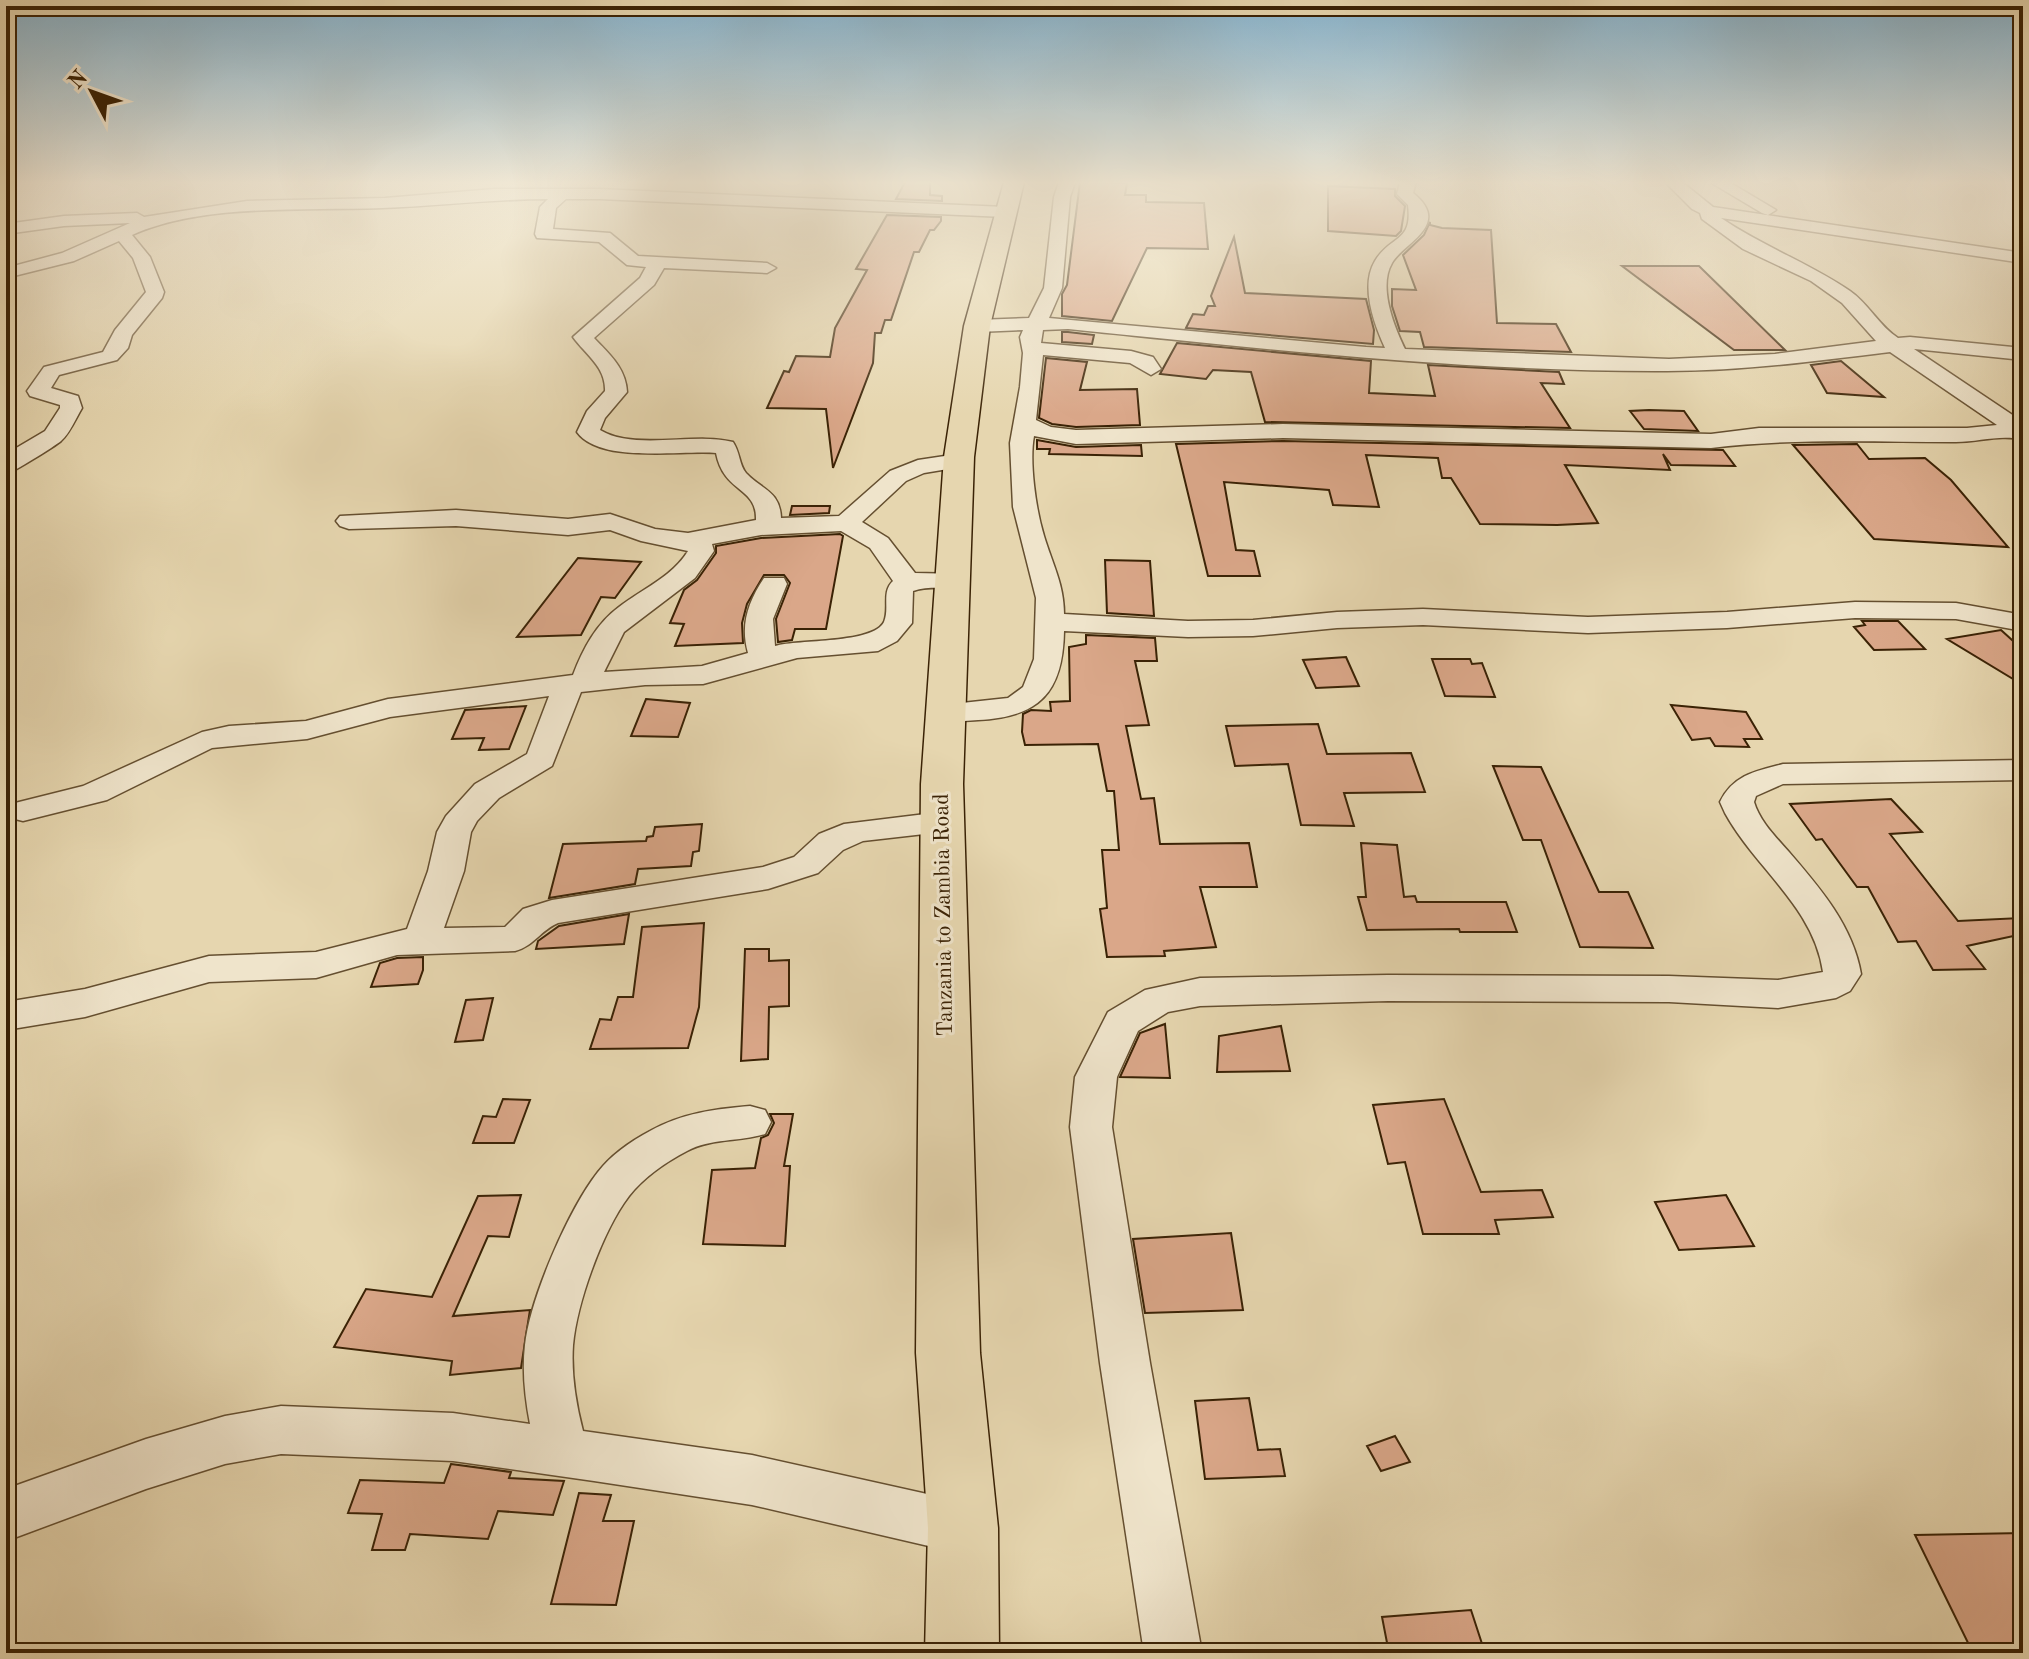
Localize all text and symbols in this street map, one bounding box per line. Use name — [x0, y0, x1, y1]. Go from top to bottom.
north arrow — [52, 52, 132, 132]
text: N — [65, 66, 92, 94]
street label: Tanzania to Zambia Road — [931, 793, 957, 1037]

